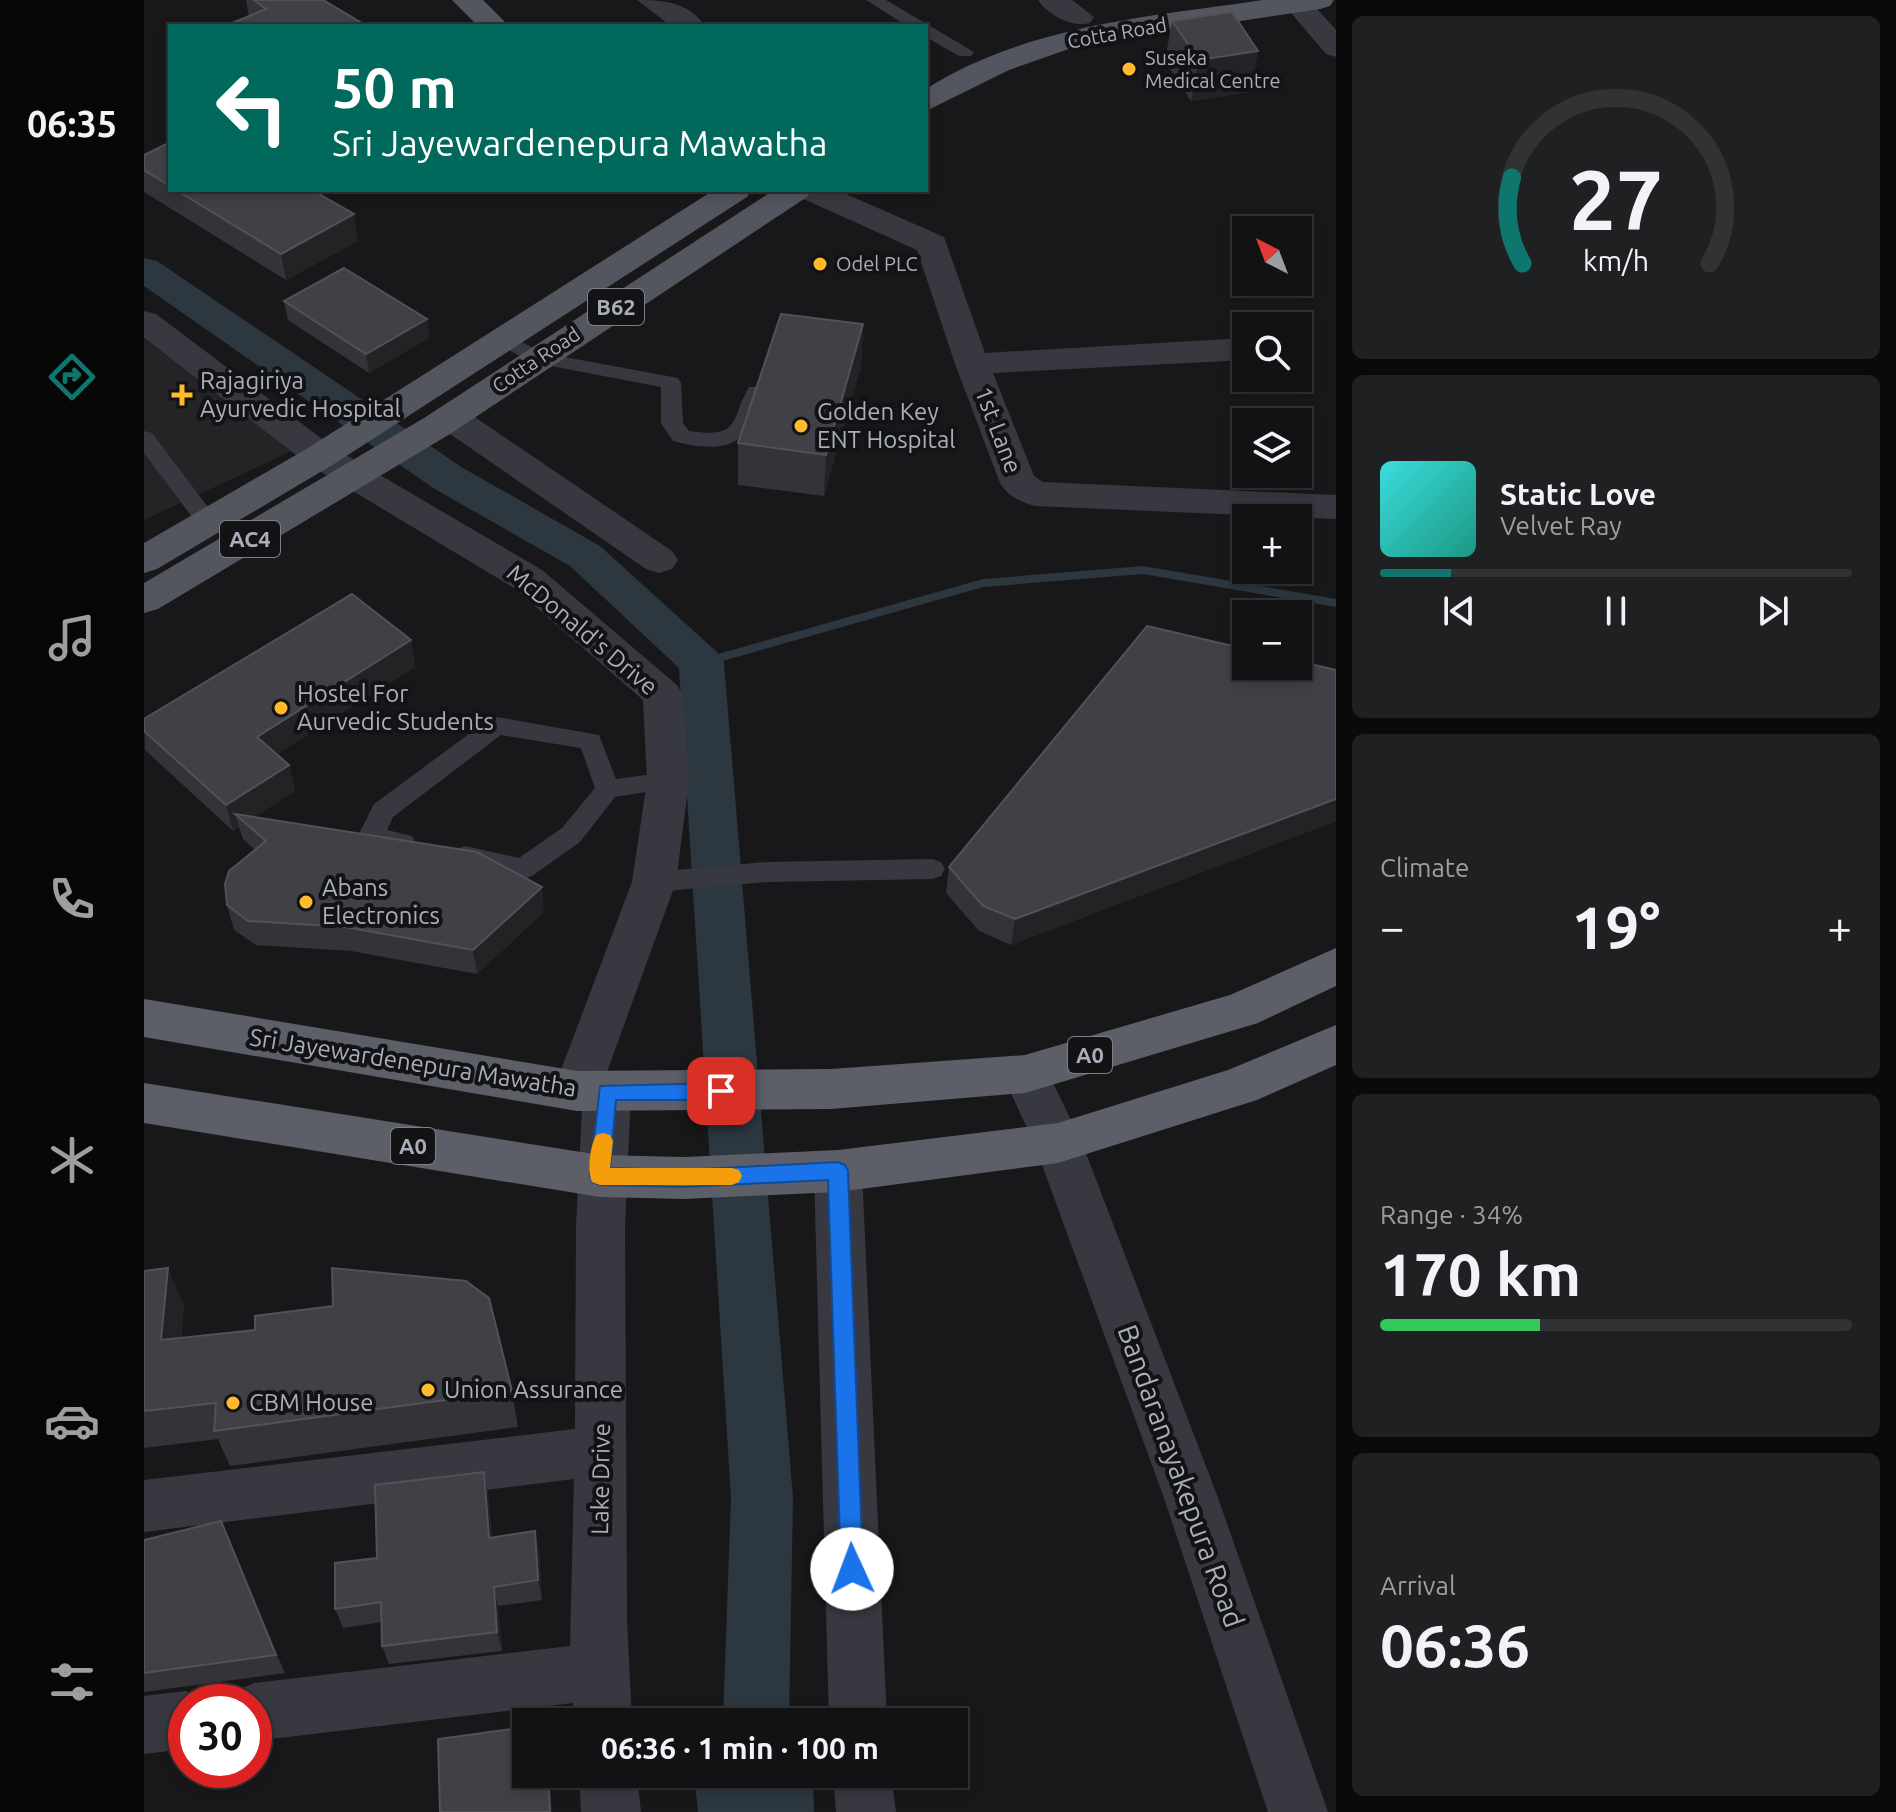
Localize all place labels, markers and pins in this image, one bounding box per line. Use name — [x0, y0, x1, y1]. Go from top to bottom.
place label: Suseka Medical Centre — [1145, 46, 1280, 92]
marker: Suseka Medical Centre — [1120, 60, 1138, 78]
place label: Odel PLC — [836, 252, 918, 275]
marker: Odel PLC — [811, 255, 829, 273]
place label: Rajagiriya Ayurvedic Hospital — [200, 367, 401, 422]
marker: Rajagiriya Ayurvedic Hospital — [171, 384, 193, 406]
place label: Golden Key ENT Hospital — [817, 398, 956, 453]
marker: Golden Key ENT Hospital — [792, 417, 810, 435]
place label: Hostel For Aurvedic Students — [297, 680, 494, 735]
marker: Hostel For Aurvedic Students — [272, 699, 290, 717]
place label: Abans Electronics — [322, 874, 440, 929]
marker: Abans Electronics — [297, 893, 315, 911]
pin — [687, 1057, 755, 1125]
place label: Union Assurance — [444, 1376, 623, 1403]
marker: Union Assurance — [419, 1381, 437, 1399]
place label: CBM House — [249, 1389, 373, 1416]
marker: CBM House — [224, 1394, 242, 1412]

